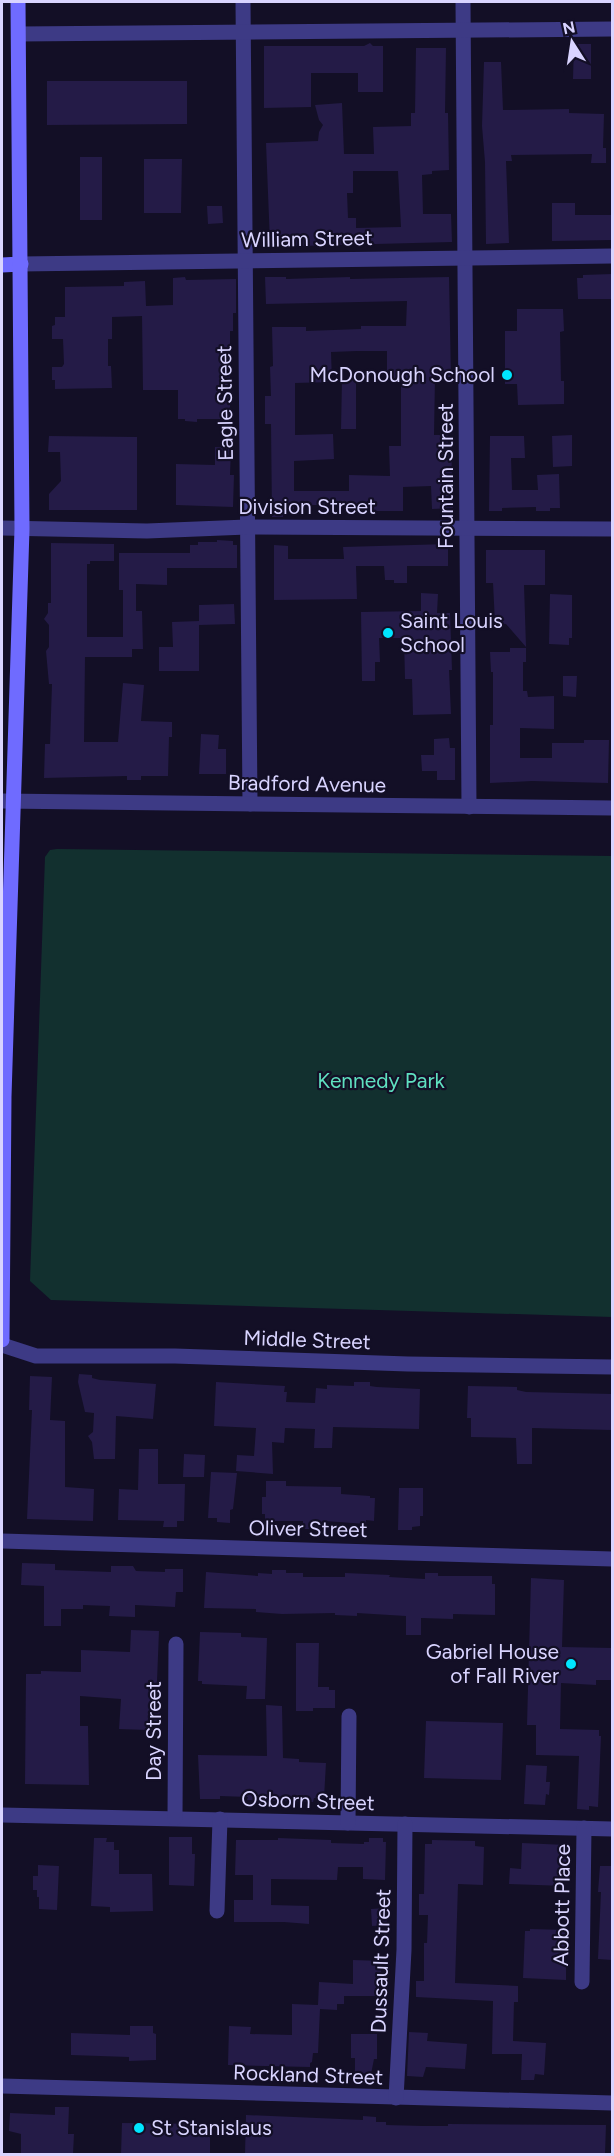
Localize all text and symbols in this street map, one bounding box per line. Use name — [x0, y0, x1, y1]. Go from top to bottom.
north arrow — [542, 12, 602, 72]
text: N — [561, 17, 577, 38]
street label: William Street — [241, 225, 373, 252]
street label: Eagle Street — [211, 345, 238, 461]
place label: McDonough School — [309, 362, 495, 387]
marker: McDonough School — [500, 368, 514, 382]
street label: Fountain Street — [433, 403, 458, 549]
street label: Division Street — [238, 494, 376, 519]
place label: Saint Louis School — [400, 608, 503, 657]
marker: Saint Louis School — [381, 626, 395, 640]
street label: Bradford Avenue — [228, 770, 386, 797]
park label: Kennedy Park — [317, 1068, 446, 1093]
street label: Middle Street — [243, 1325, 371, 1354]
street label: Oliver Street — [248, 1515, 368, 1542]
place label: Gabriel House of Fall River — [426, 1639, 559, 1688]
marker: Gabriel House of Fall River — [564, 1657, 578, 1671]
street label: Day Street — [141, 1681, 166, 1781]
street label: Osborn Street — [241, 1786, 375, 1815]
street label: Abbott Place — [548, 1844, 575, 1966]
street label: Dussault Street — [365, 1888, 396, 2034]
street label: Rockland Street — [233, 2059, 384, 2090]
place label: St Stanislaus — [151, 2115, 272, 2140]
marker: St Stanislaus — [132, 2121, 146, 2135]

